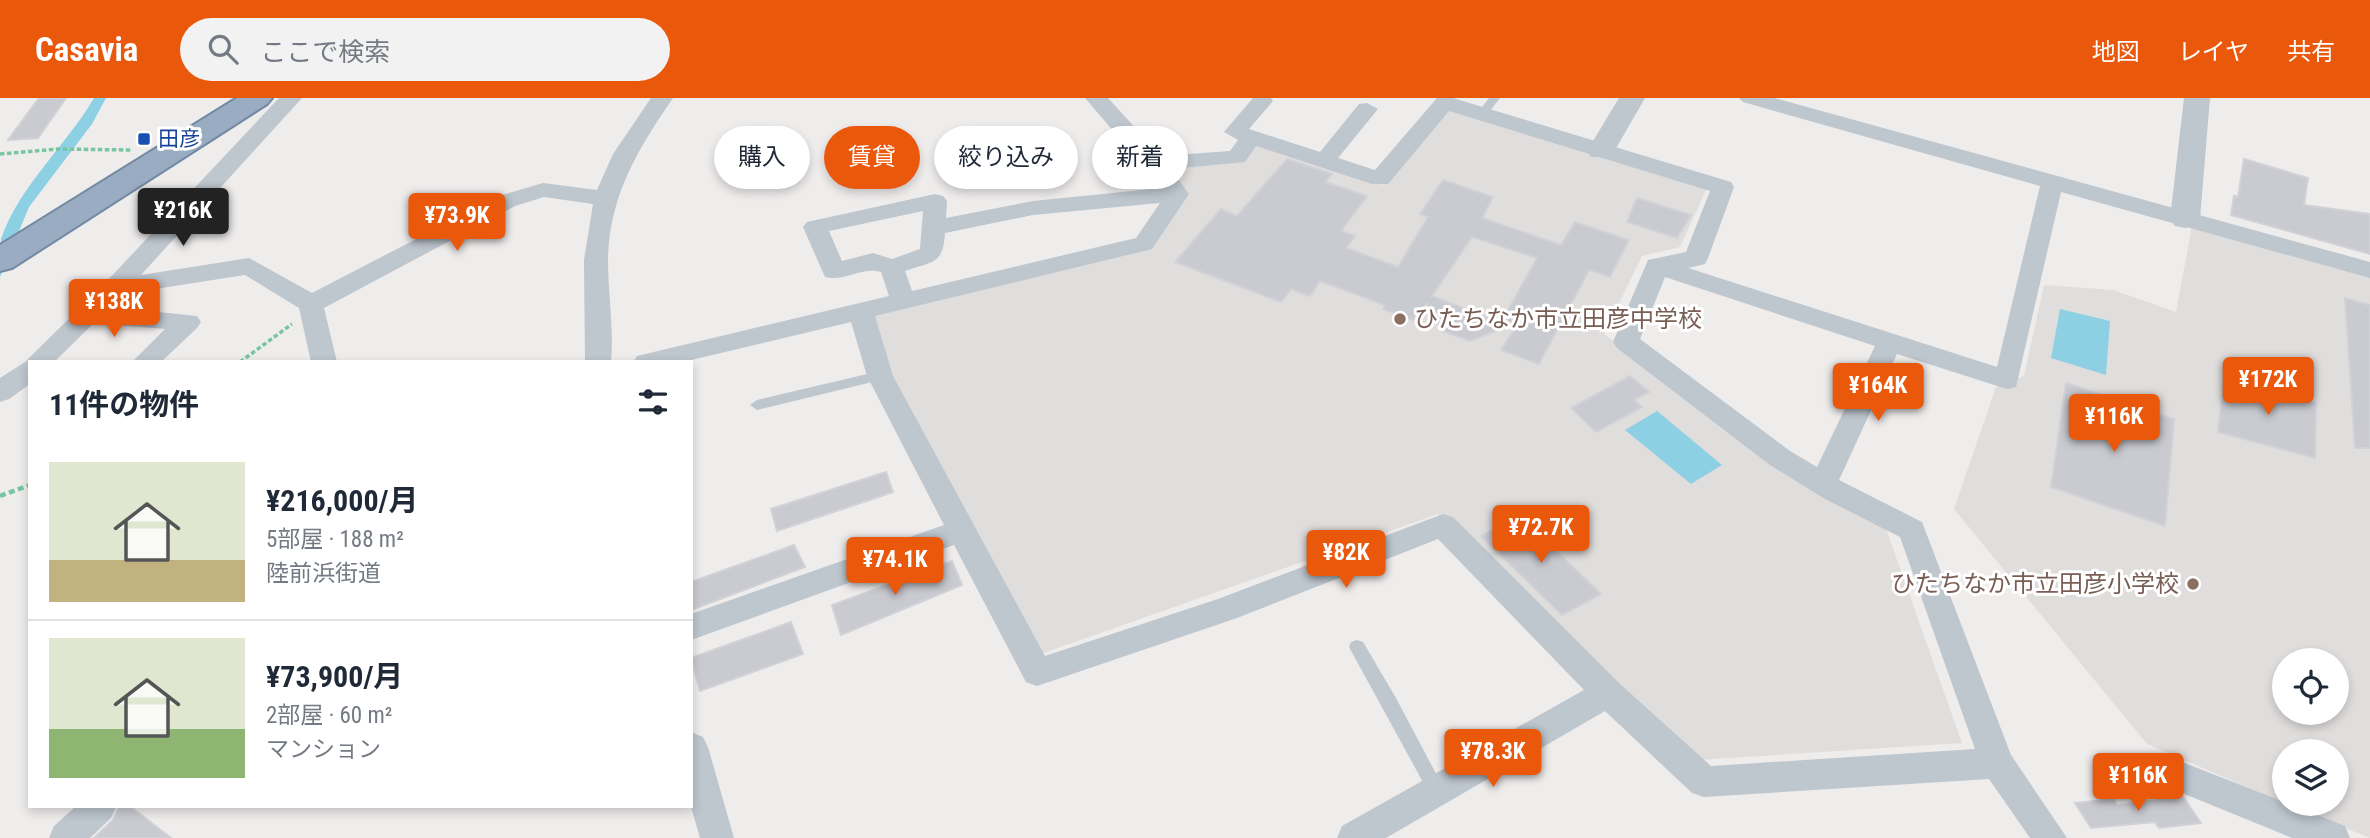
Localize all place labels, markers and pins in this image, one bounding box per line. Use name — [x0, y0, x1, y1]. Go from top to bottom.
place label: 田彦 — [158, 127, 200, 151]
marker: 田彦 — [136, 131, 152, 147]
pin: ¥216K — [134, 188, 232, 248]
pin: ¥73.9K — [400, 194, 514, 253]
pin: ¥138K — [65, 280, 163, 339]
place label: ひたちなか市立田彦中学校 — [1414, 305, 1702, 333]
marker: ひたちなか市立田彦中学校 — [1392, 311, 1408, 327]
pin: ¥172K — [2219, 358, 2317, 417]
pin: ¥164K — [1829, 364, 1927, 423]
pin: ¥116K — [2065, 394, 2163, 454]
pin: ¥72.7K — [1484, 505, 1598, 565]
pin: ¥82K — [1305, 531, 1387, 590]
pin: ¥74.1K — [838, 538, 952, 597]
place label: ひたちなか市立田彦小学校 — [1891, 570, 2179, 598]
marker: ひたちなか市立田彦小学校 — [2185, 576, 2201, 592]
pin: ¥78.3K — [1436, 730, 1550, 789]
pin: ¥116K — [2089, 754, 2187, 813]

